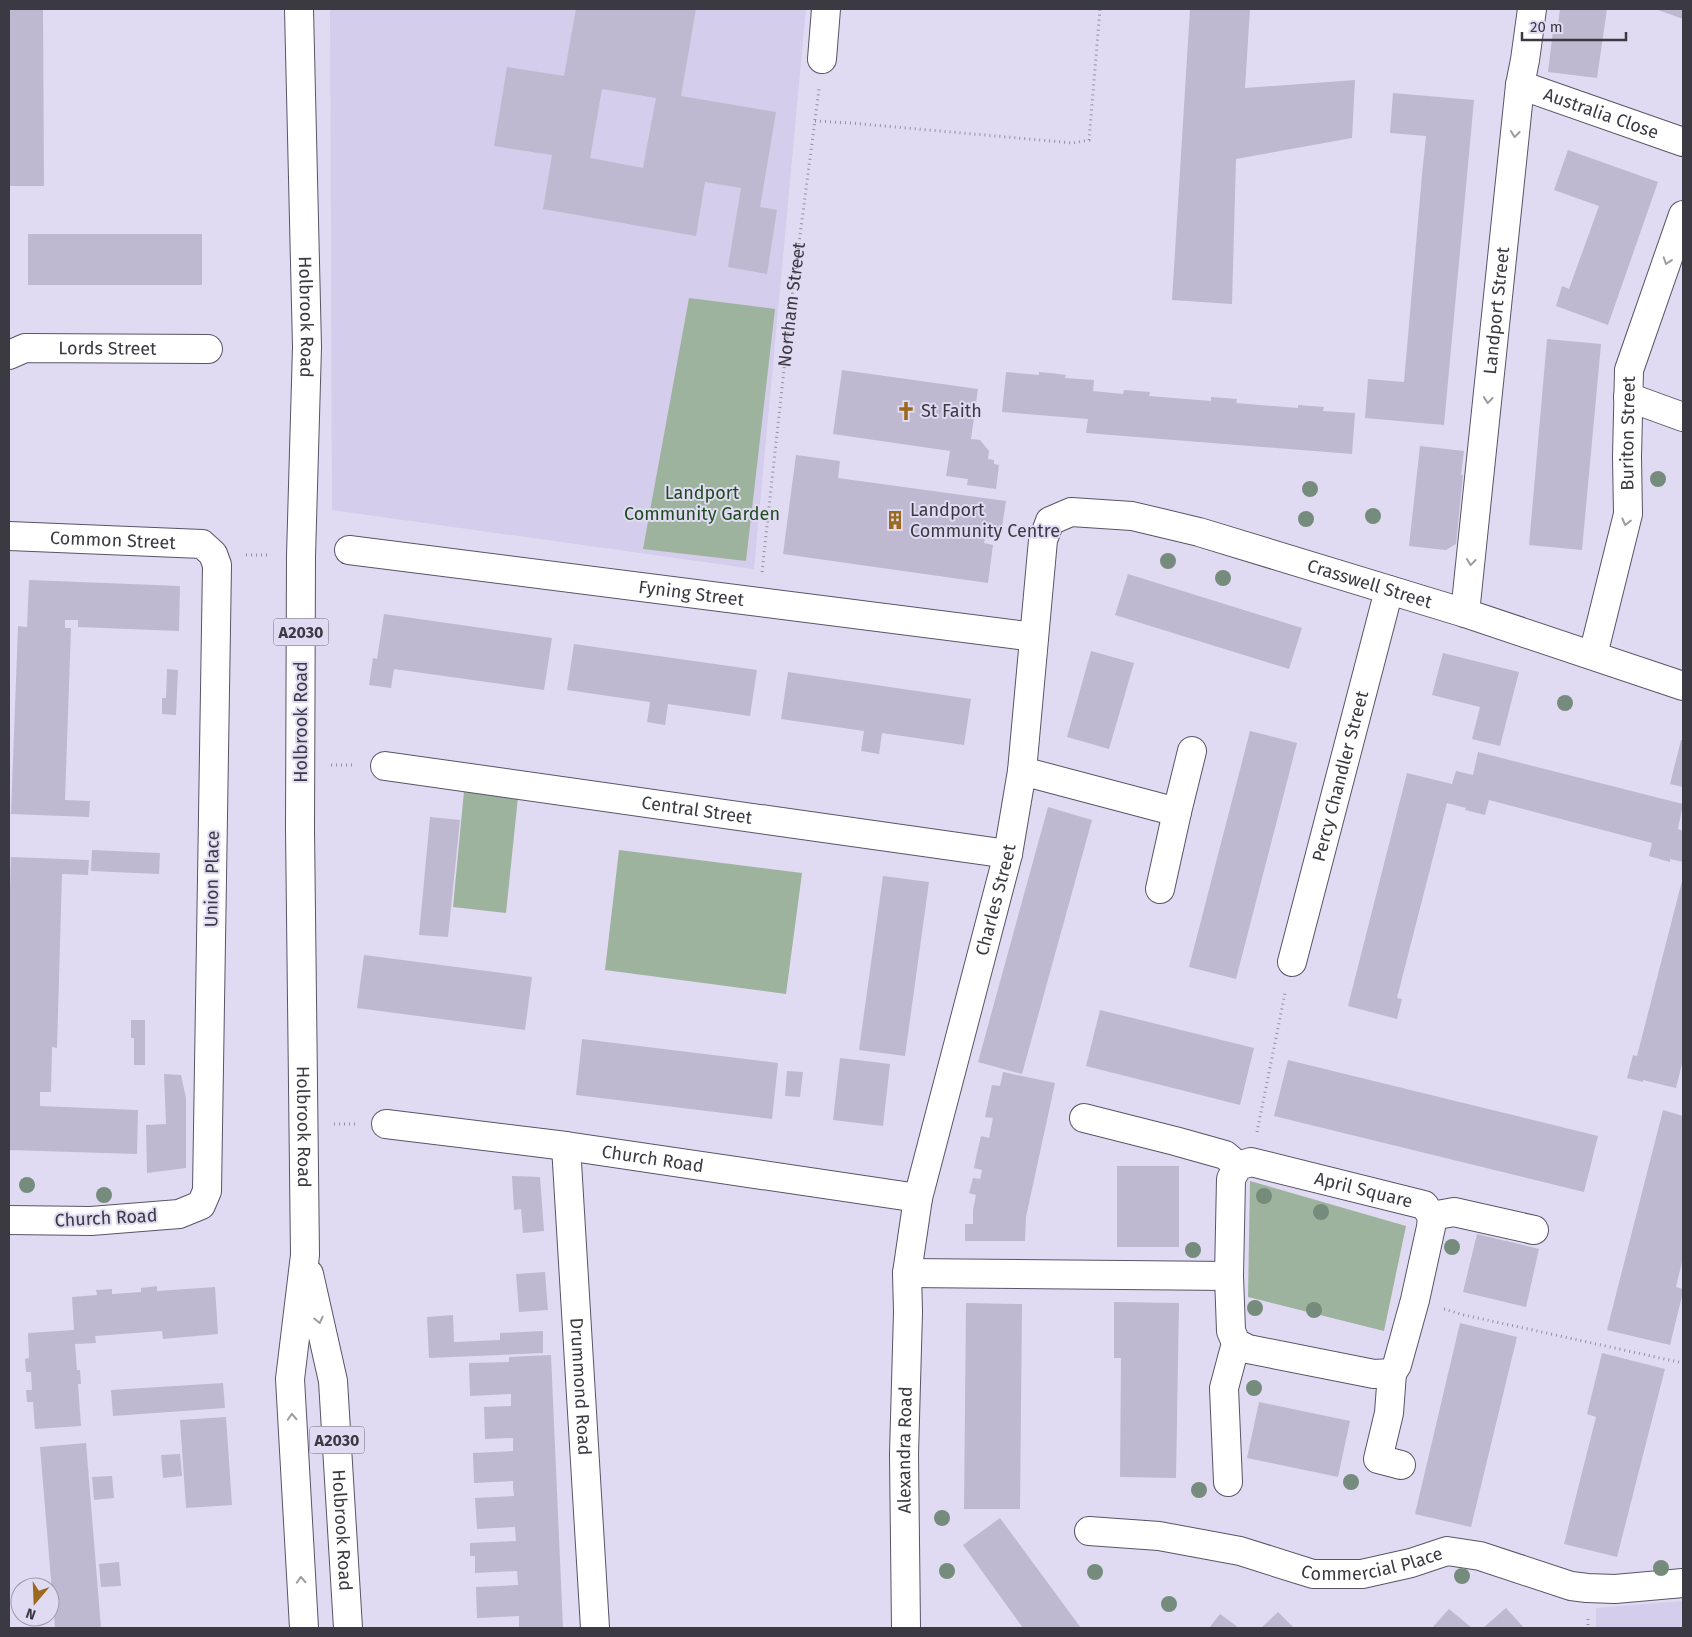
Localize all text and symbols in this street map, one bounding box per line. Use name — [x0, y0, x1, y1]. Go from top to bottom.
scale bar — [1522, 10, 1626, 42]
text: 20 m — [1530, 18, 1563, 36]
street label: Australia Close — [1541, 83, 1662, 144]
one-way arrow — [1510, 130, 1521, 138]
street label: Northam Street — [773, 240, 810, 368]
street label: Landport Street — [1479, 245, 1514, 376]
street label: Holbrook Road — [294, 256, 318, 378]
one-way arrow — [1663, 256, 1673, 265]
street label: Lords Street — [58, 337, 157, 360]
street label: Buriton Street — [1616, 375, 1640, 491]
one-way arrow — [1482, 396, 1493, 404]
church icon: St Faith — [895, 400, 917, 422]
place label: St Faith — [921, 400, 982, 422]
park label: Landport Community Garden — [624, 482, 780, 525]
place label: Landport Community Centre — [910, 499, 1060, 542]
building icon: Landport Community Centre — [884, 509, 906, 531]
one-way arrow — [1621, 517, 1632, 526]
street label: Common Street — [50, 527, 177, 554]
street label: Crasswell Street — [1305, 555, 1435, 613]
one-way arrow — [1466, 558, 1477, 566]
street label: Fyning Street — [637, 576, 746, 611]
road number: A2030 — [274, 618, 328, 646]
street label: Holbrook Road — [290, 661, 312, 783]
street label: Percy Chandler Street — [1308, 688, 1373, 864]
street label: Central Street — [640, 791, 754, 829]
street label: Union Place — [200, 830, 224, 928]
street label: Charles Street — [971, 842, 1021, 958]
street label: Holbrook Road — [292, 1066, 315, 1188]
street label: Church Road — [600, 1140, 705, 1177]
street label: April Square — [1312, 1167, 1415, 1213]
street label: Church Road — [54, 1204, 158, 1232]
one-way arrow — [313, 1315, 324, 1324]
street label: Drummond Road — [565, 1317, 596, 1456]
street label: Alexandra Road — [893, 1386, 917, 1514]
one-way arrow — [287, 1413, 298, 1421]
road number: A2030 — [310, 1426, 364, 1454]
street label: Holbrook Road — [327, 1469, 357, 1591]
street label: Commercial Place — [1298, 1542, 1446, 1585]
one-way arrow — [296, 1575, 307, 1583]
north arrow — [10, 1577, 60, 1627]
text: N — [24, 1604, 38, 1623]

